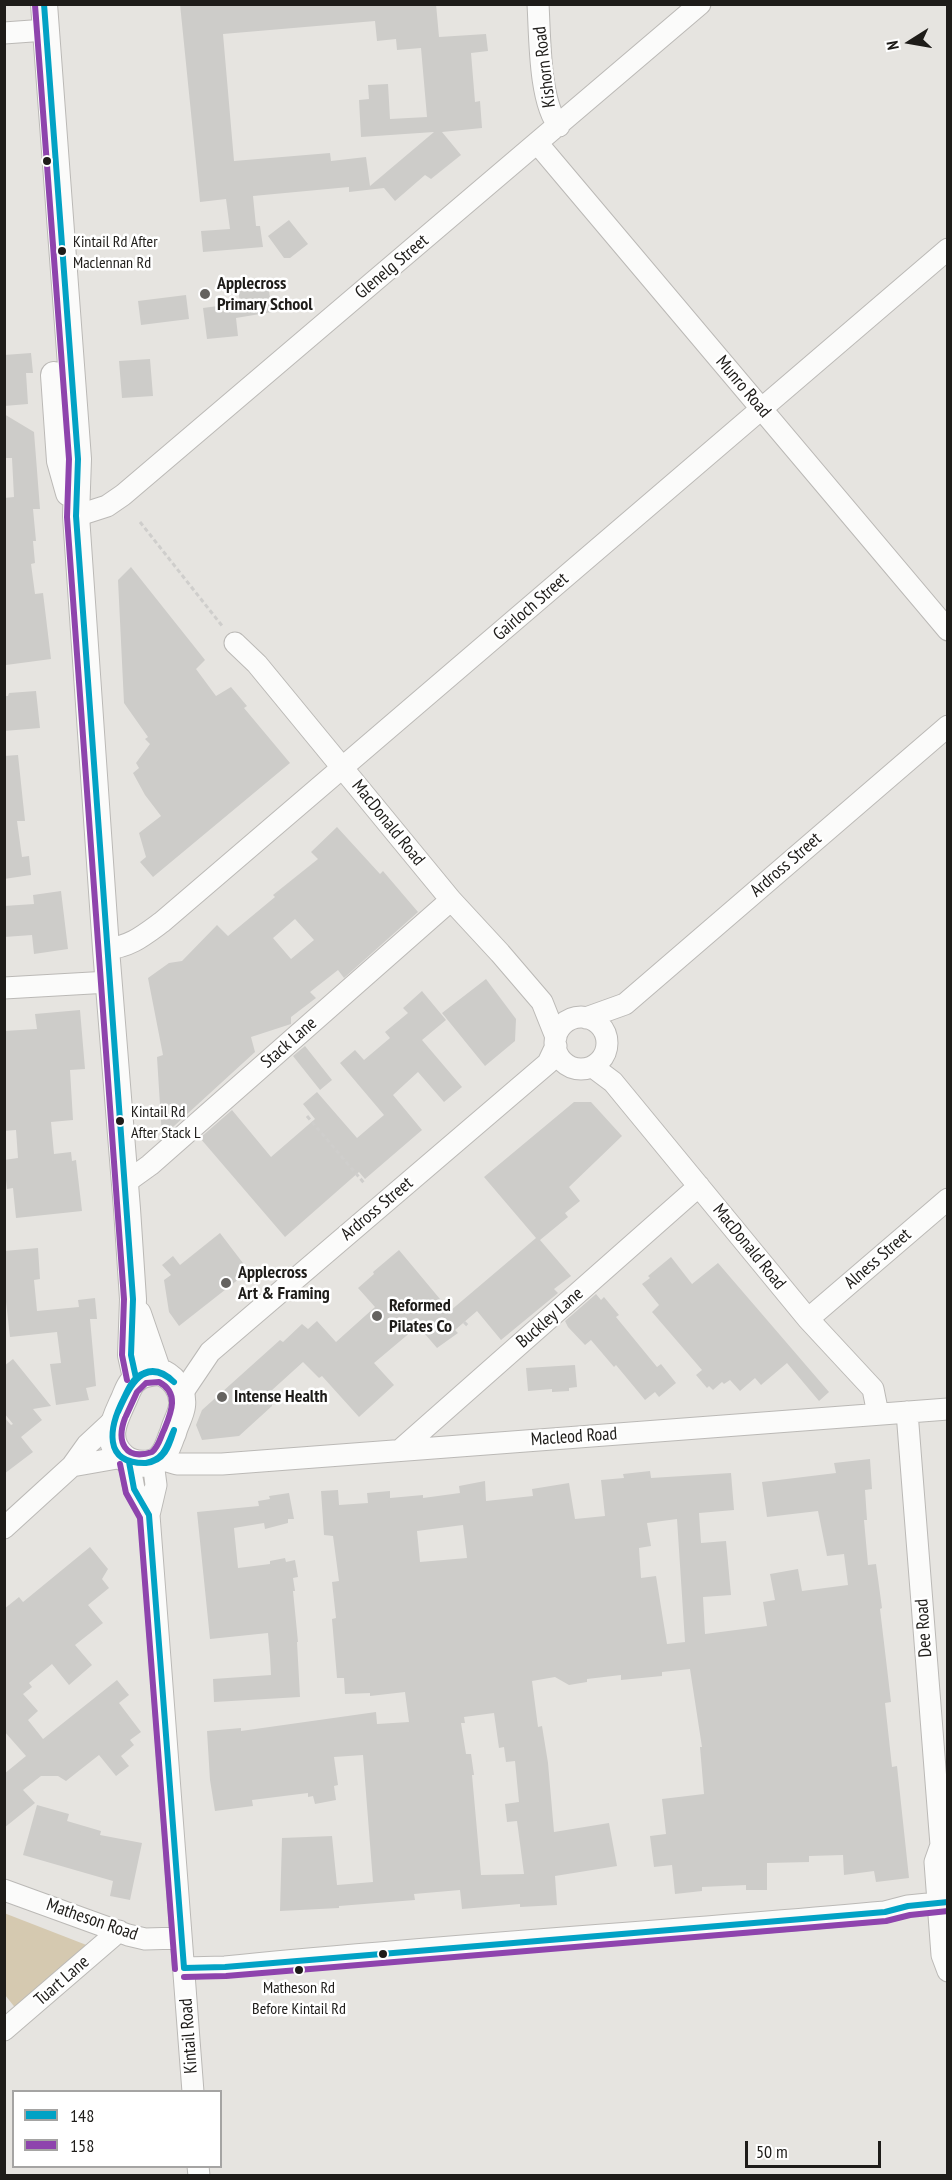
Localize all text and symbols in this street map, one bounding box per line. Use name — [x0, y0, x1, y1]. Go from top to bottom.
north arrow — [880, 12, 940, 72]
street label: Kishorn Road — [529, 25, 561, 109]
text: N — [882, 39, 903, 52]
unlabelled marker — [41, 155, 53, 167]
street label: Glenelg Street — [351, 230, 433, 304]
place label: Kintail Rd After Maclennan Rd — [73, 232, 158, 270]
marker: Kintail Rd After Maclennan Rd — [56, 245, 68, 257]
place label: Applecross Primary School — [217, 273, 313, 316]
marker: Applecross Primary School — [198, 287, 212, 301]
street label: Munro Road — [711, 352, 775, 422]
street label: Gairloch Street — [489, 569, 573, 645]
street label: MacDonald Road — [347, 776, 429, 870]
street label: Ardross Street — [746, 828, 826, 902]
street label: Stack Lane — [257, 1013, 321, 1073]
place label: Kintail Rd After Stack L — [131, 1102, 201, 1140]
marker: Kintail Rd After Stack L — [114, 1115, 126, 1127]
street label: Ardross Street — [337, 1173, 417, 1245]
street label: MacDonald Road — [708, 1200, 790, 1294]
street label: Alness Street — [840, 1224, 916, 1294]
place label: Applecross Art & Framing — [238, 1262, 330, 1304]
marker: Applecross Art & Framing — [219, 1276, 233, 1290]
street label: Buckley Lane — [512, 1283, 588, 1353]
place label: Reformed Pilates Co — [389, 1295, 452, 1338]
marker: Reformed Pilates Co — [370, 1309, 384, 1323]
place label: Intense Health — [234, 1386, 328, 1408]
marker: Intense Health — [215, 1390, 229, 1404]
street label: Macleod Road — [530, 1423, 618, 1451]
street label: Dee Road — [911, 1598, 937, 1658]
street label: Matheson Road — [43, 1894, 141, 1946]
unlabelled marker — [377, 1948, 389, 1960]
street label: Tuart Lane — [30, 1951, 94, 2011]
marker: Matheson Rd Before Kintail Rd — [293, 1964, 305, 1976]
place label: Matheson Rd Before Kintail Rd — [252, 1978, 346, 2016]
street label: Kintail Road — [176, 1998, 202, 2074]
legend — [12, 2090, 222, 2168]
text: 148 — [70, 2104, 94, 2127]
scale bar — [748, 2129, 884, 2167]
text: 158 — [70, 2134, 94, 2157]
text: 50 m — [756, 2140, 788, 2163]

